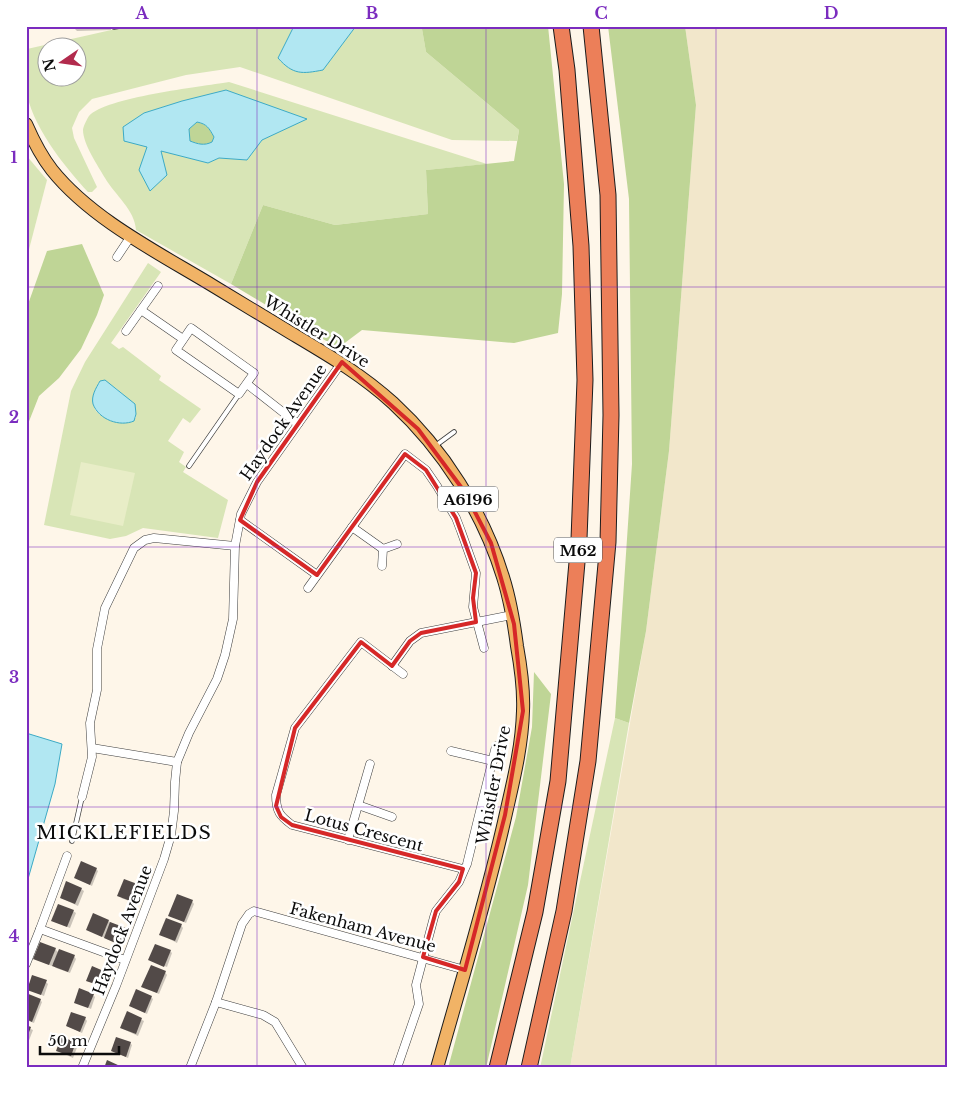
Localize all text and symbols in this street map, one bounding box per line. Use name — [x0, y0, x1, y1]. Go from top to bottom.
text: A — [135, 3, 150, 23]
text: B — [366, 3, 379, 23]
text: C — [594, 3, 608, 23]
text: D — [824, 3, 838, 23]
north arrow — [38, 38, 88, 88]
text: N — [39, 56, 60, 73]
text: 1 — [11, 147, 18, 167]
street label: Whistler Drive — [260, 290, 374, 371]
street label: Haydock Avenue — [235, 360, 331, 484]
text: 2 — [9, 407, 19, 427]
road number: A6196 — [438, 486, 498, 512]
road number: M62 — [554, 538, 602, 562]
text: 3 — [9, 667, 19, 687]
street label: Whistler Drive — [471, 724, 514, 847]
street label: Lotus Crescent — [302, 805, 426, 855]
district label: MICKLEFIELDS — [36, 821, 212, 844]
street label: Haydock Avenue — [88, 862, 156, 998]
street label: Fakenham Avenue — [288, 898, 438, 956]
text: 4 — [9, 926, 19, 946]
scale bar — [40, 1024, 119, 1056]
text: 50 m — [48, 1031, 88, 1050]

